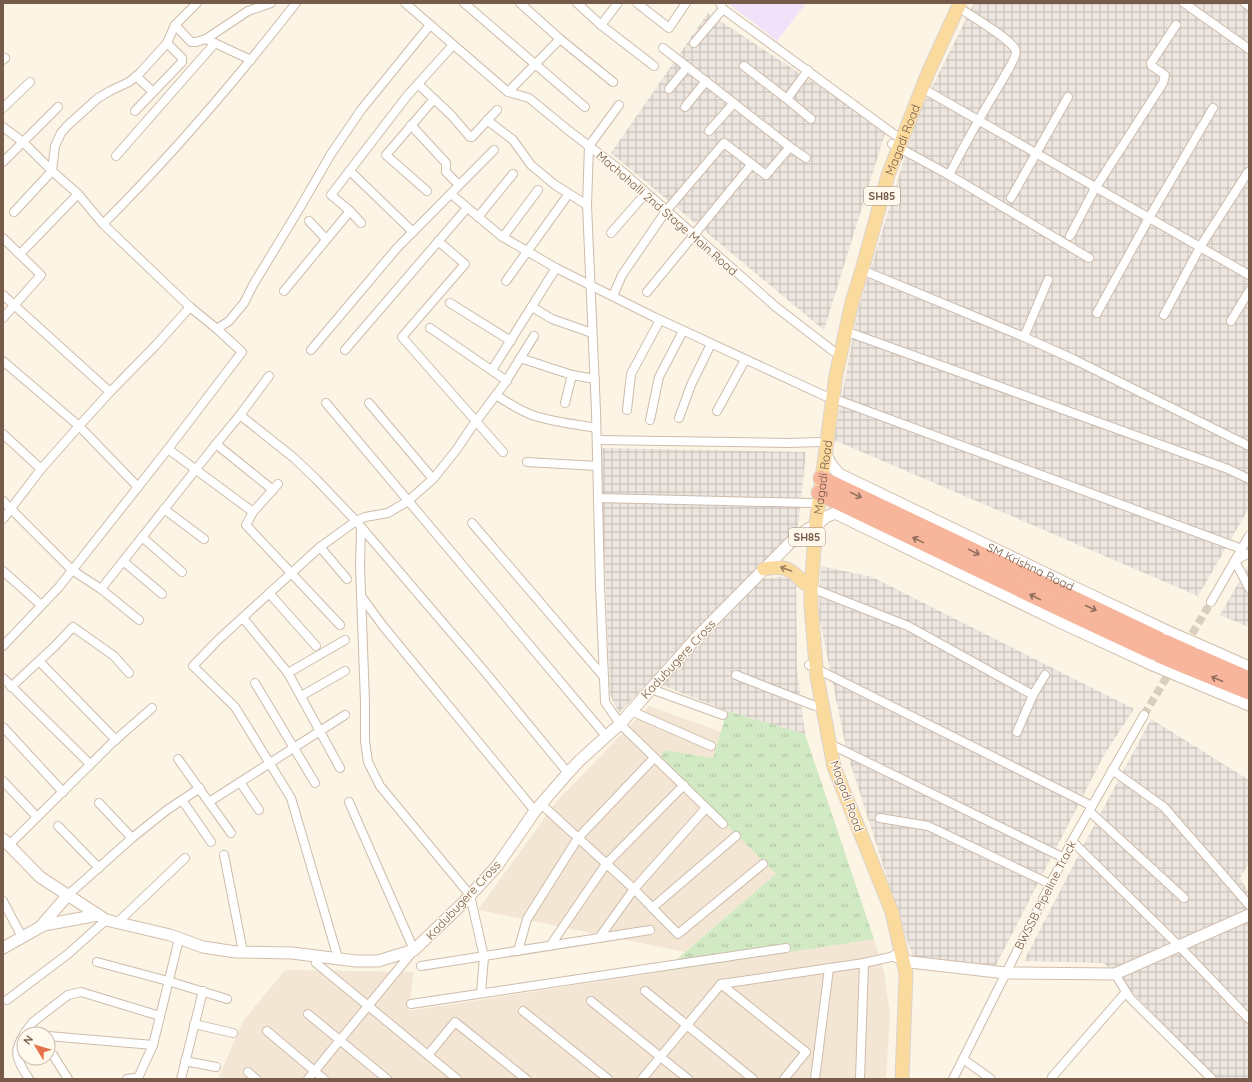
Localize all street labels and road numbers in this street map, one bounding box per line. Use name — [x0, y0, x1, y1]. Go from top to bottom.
street label: Magadi Road — [881, 102, 923, 177]
street label: Machohalli 2nd Stage Main Road — [593, 148, 741, 278]
road number: SH85 — [864, 187, 900, 205]
street label: Magadi Road — [810, 439, 835, 515]
road number: SH85 — [789, 528, 825, 546]
street label: SM Krishna Road — [985, 539, 1077, 594]
street label: Kadubugere Cross — [637, 616, 719, 702]
street label: Magadi Road — [827, 758, 867, 834]
street label: BWSSB Pipeline Track — [1011, 838, 1079, 952]
street label: Kadubugere Cross — [422, 857, 504, 943]

